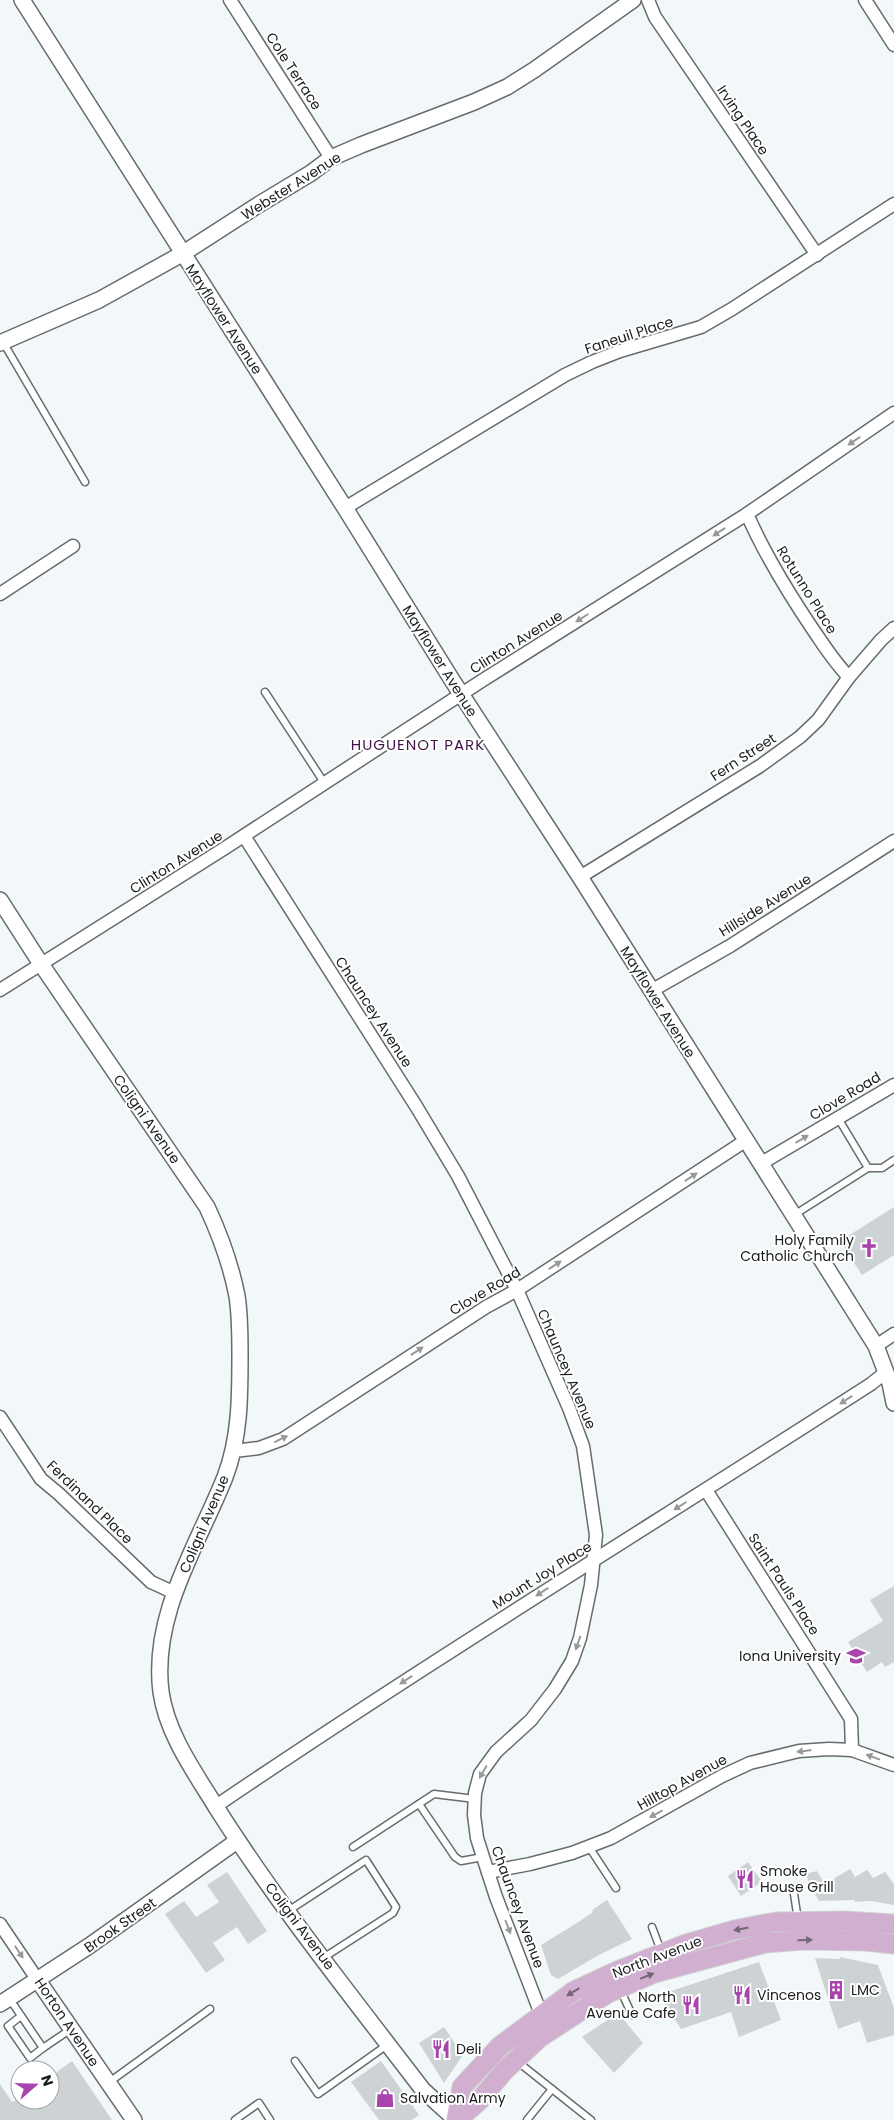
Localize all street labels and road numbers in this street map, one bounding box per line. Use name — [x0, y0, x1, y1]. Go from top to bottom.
street label: Cole Terrace — [261, 28, 327, 114]
street label: Irving Place — [712, 81, 774, 159]
street label: Webster Avenue — [237, 147, 345, 225]
street label: Mayflower Avenue — [181, 260, 267, 378]
street label: Faneuil Place — [582, 311, 676, 359]
street label: Rotunno Place — [772, 542, 842, 638]
street label: Mayflower Avenue — [398, 601, 483, 721]
street label: Clinton Avenue — [466, 605, 567, 679]
street label: Fern Street — [706, 728, 780, 786]
street label: Clinton Avenue — [126, 825, 227, 899]
street label: Hillside Avenue — [715, 868, 815, 941]
street label: Mayflower Avenue — [616, 942, 701, 1062]
street label: Chauncey Avenue — [331, 953, 418, 1072]
street label: Clove Road — [806, 1067, 884, 1125]
street label: Coligni Avenue — [109, 1070, 185, 1168]
street label: Clove Road — [446, 1262, 524, 1320]
street label: Chauncey Avenue — [533, 1306, 601, 1432]
street label: Ferdinand Place — [43, 1456, 138, 1549]
street label: Coligni Avenue — [174, 1472, 234, 1576]
street label: Saint Pauls Place — [743, 1529, 825, 1639]
street label: Mount Joy Place — [488, 1536, 596, 1614]
street label: Hilltop Avenue — [633, 1749, 731, 1815]
street label: Chauncey Avenue — [487, 1843, 549, 1971]
street label: Coligni Avenue — [260, 1878, 340, 1974]
street label: Brook Street — [80, 1893, 160, 1957]
street label: North Avenue — [609, 1931, 705, 1983]
street label: Horton Avenue — [30, 1974, 104, 2071]

